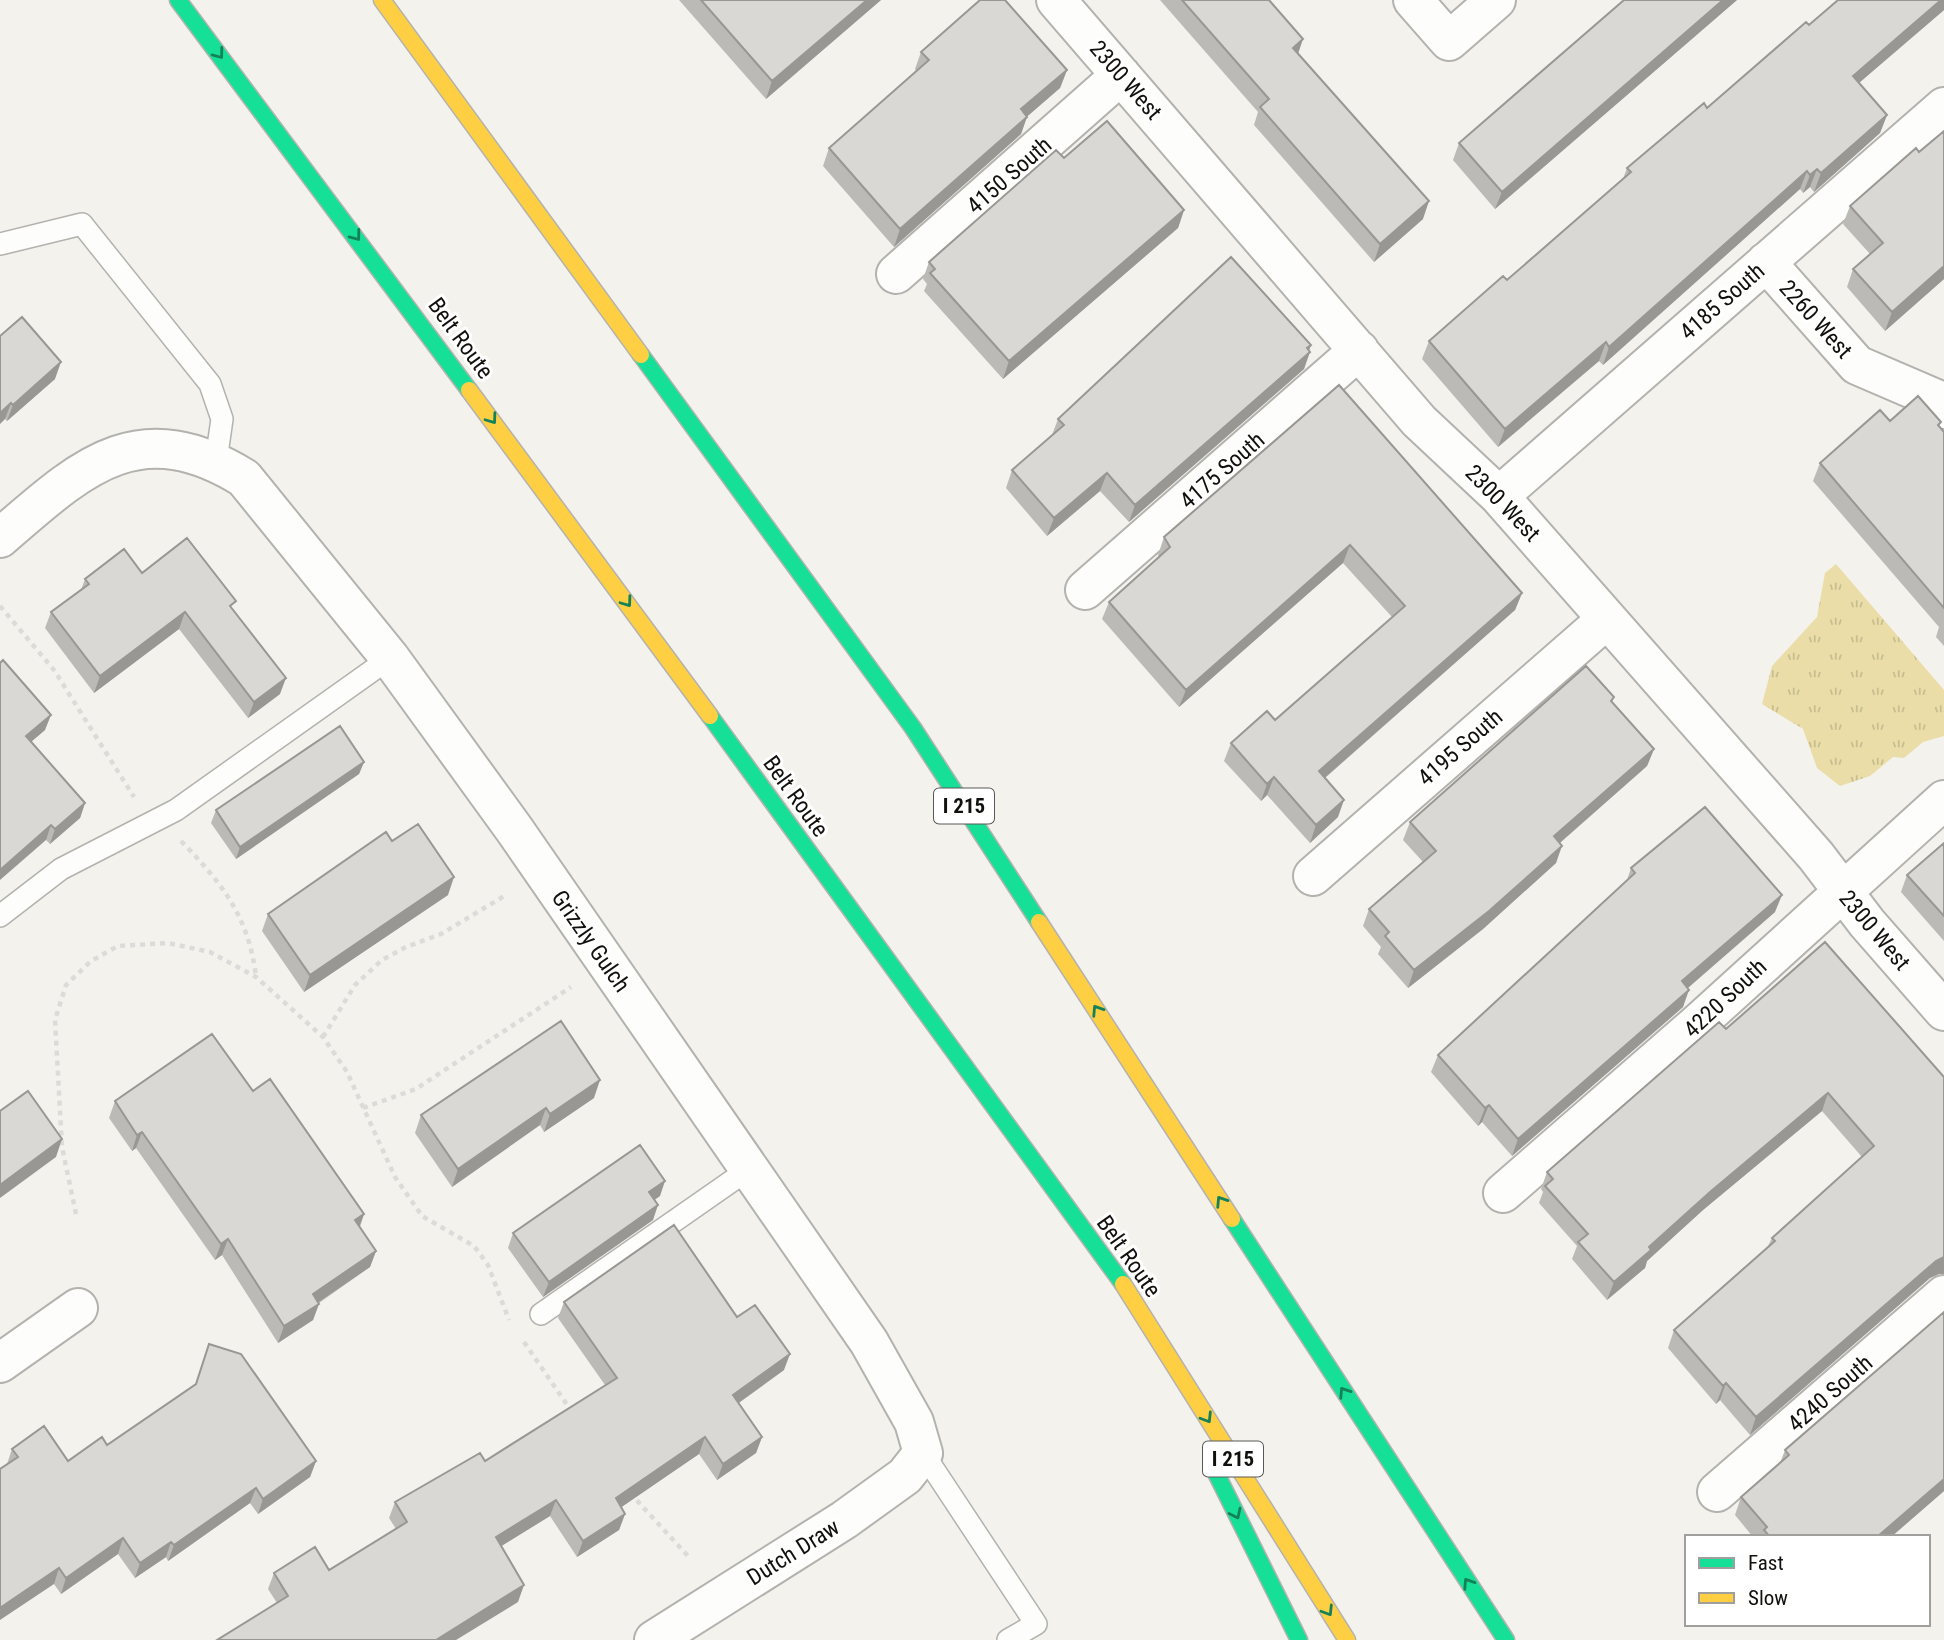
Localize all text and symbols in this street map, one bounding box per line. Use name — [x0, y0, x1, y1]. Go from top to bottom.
street label: 2300 West — [1084, 35, 1167, 125]
one-way arrow — [211, 47, 224, 59]
street label: 4150 South — [962, 131, 1057, 219]
one-way arrow — [348, 228, 361, 241]
street label: 4185 South — [1675, 257, 1770, 345]
street label: 2260 West — [1773, 275, 1858, 364]
street label: Belt Route — [422, 293, 499, 384]
one-way arrow — [484, 411, 496, 423]
street label: 4175 South — [1175, 426, 1270, 514]
street label: 2300 West — [1460, 459, 1546, 547]
one-way arrow — [618, 594, 631, 607]
street label: 4195 South — [1413, 703, 1508, 791]
street label: Belt Route — [757, 751, 834, 842]
road number: I 215 — [934, 788, 994, 824]
street label: Grizzly Gulch — [546, 885, 635, 997]
street label: 2300 West — [1833, 885, 1916, 976]
street label: 4220 South — [1678, 953, 1772, 1043]
one-way arrow — [1092, 1005, 1105, 1018]
one-way arrow — [1216, 1196, 1229, 1209]
street label: Belt Route — [1091, 1210, 1166, 1302]
street label: 4240 South — [1783, 1349, 1878, 1437]
one-way arrow — [1340, 1387, 1353, 1400]
one-way arrow — [1199, 1411, 1212, 1424]
road number: I 215 — [1203, 1442, 1263, 1476]
one-way arrow — [1228, 1507, 1242, 1519]
street label: Dutch Draw — [742, 1513, 844, 1591]
legend — [1685, 1535, 1930, 1626]
text: Fast — [1748, 1551, 1784, 1575]
one-way arrow — [1464, 1577, 1477, 1590]
text: Slow — [1748, 1586, 1788, 1610]
one-way arrow — [1320, 1603, 1333, 1616]

